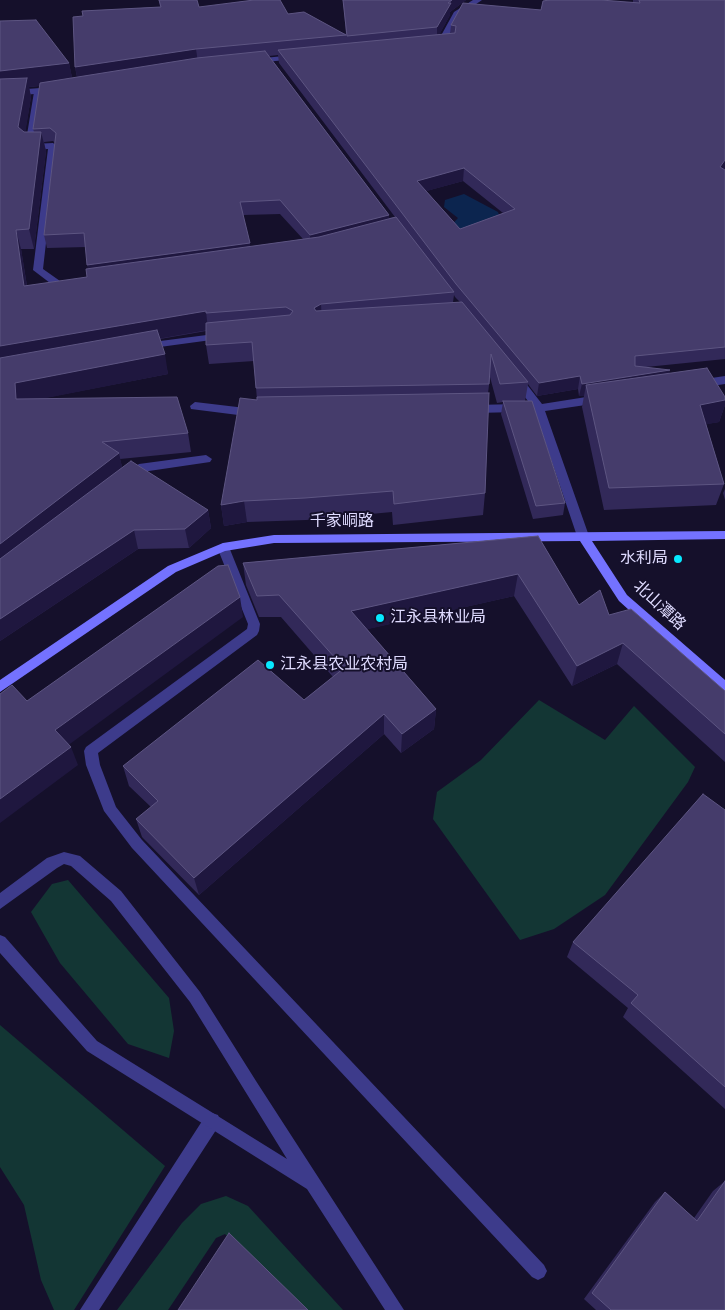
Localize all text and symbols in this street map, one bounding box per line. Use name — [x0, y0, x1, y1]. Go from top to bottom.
street label: 千家峒路 — [310, 512, 374, 532]
place label: 水利局 — [620, 549, 668, 569]
marker: 水利局 — [672, 553, 684, 565]
street label: 北山潭路 — [629, 577, 689, 635]
place label: 江永县林业局 — [390, 608, 486, 628]
marker: 江永县林业局 — [374, 612, 386, 624]
place label: 江永县农业农村局 — [280, 655, 408, 675]
marker: 江永县农业农村局 — [264, 659, 276, 671]

